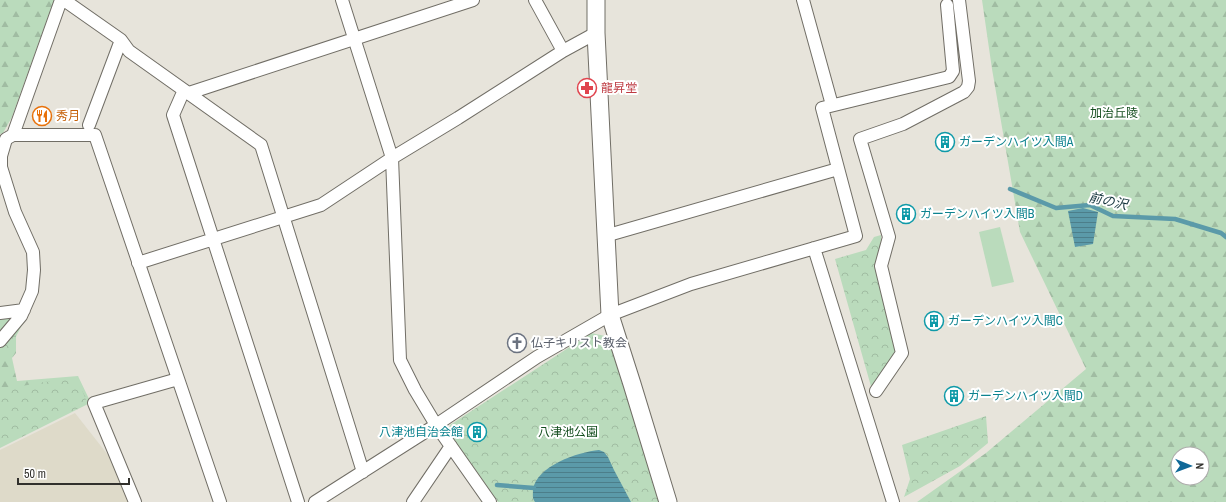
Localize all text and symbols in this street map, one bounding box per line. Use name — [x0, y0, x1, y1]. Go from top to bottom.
pharmacy icon: 龍昇堂 — [576, 77, 598, 99]
place label: 龍昇堂 — [601, 80, 637, 96]
restaurant icon: 秀月 — [31, 105, 53, 127]
park label: 加治丘陵 — [1090, 105, 1138, 121]
place label: 秀月 — [56, 108, 80, 124]
building icon: ガーデンハイツ入間A — [934, 131, 956, 153]
place label: ガーデンハイツ入間A — [959, 134, 1074, 150]
water label: 前の沢 — [1087, 189, 1131, 214]
building icon: ガーデンハイツ入間B — [895, 203, 917, 225]
place label: ガーデンハイツ入間B — [920, 206, 1035, 222]
building icon: ガーデンハイツ入間C — [923, 310, 945, 332]
place label: ガーデンハイツ入間C — [948, 313, 1063, 329]
church icon: 仏子キリスト教会 — [506, 332, 528, 354]
place label: 仏子キリスト教会 — [531, 335, 627, 351]
building icon: ガーデンハイツ入間D — [943, 385, 965, 407]
place label: ガーデンハイツ入間D — [968, 388, 1083, 404]
building icon: 八津池自治会館 — [466, 421, 488, 443]
place label: 八津池自治会館 — [379, 424, 463, 440]
park label: 八津池公園 — [538, 424, 598, 440]
north arrow — [1170, 446, 1210, 486]
scale bar — [18, 460, 129, 486]
text: N — [1193, 463, 1207, 470]
text: 50 m — [24, 466, 46, 482]

